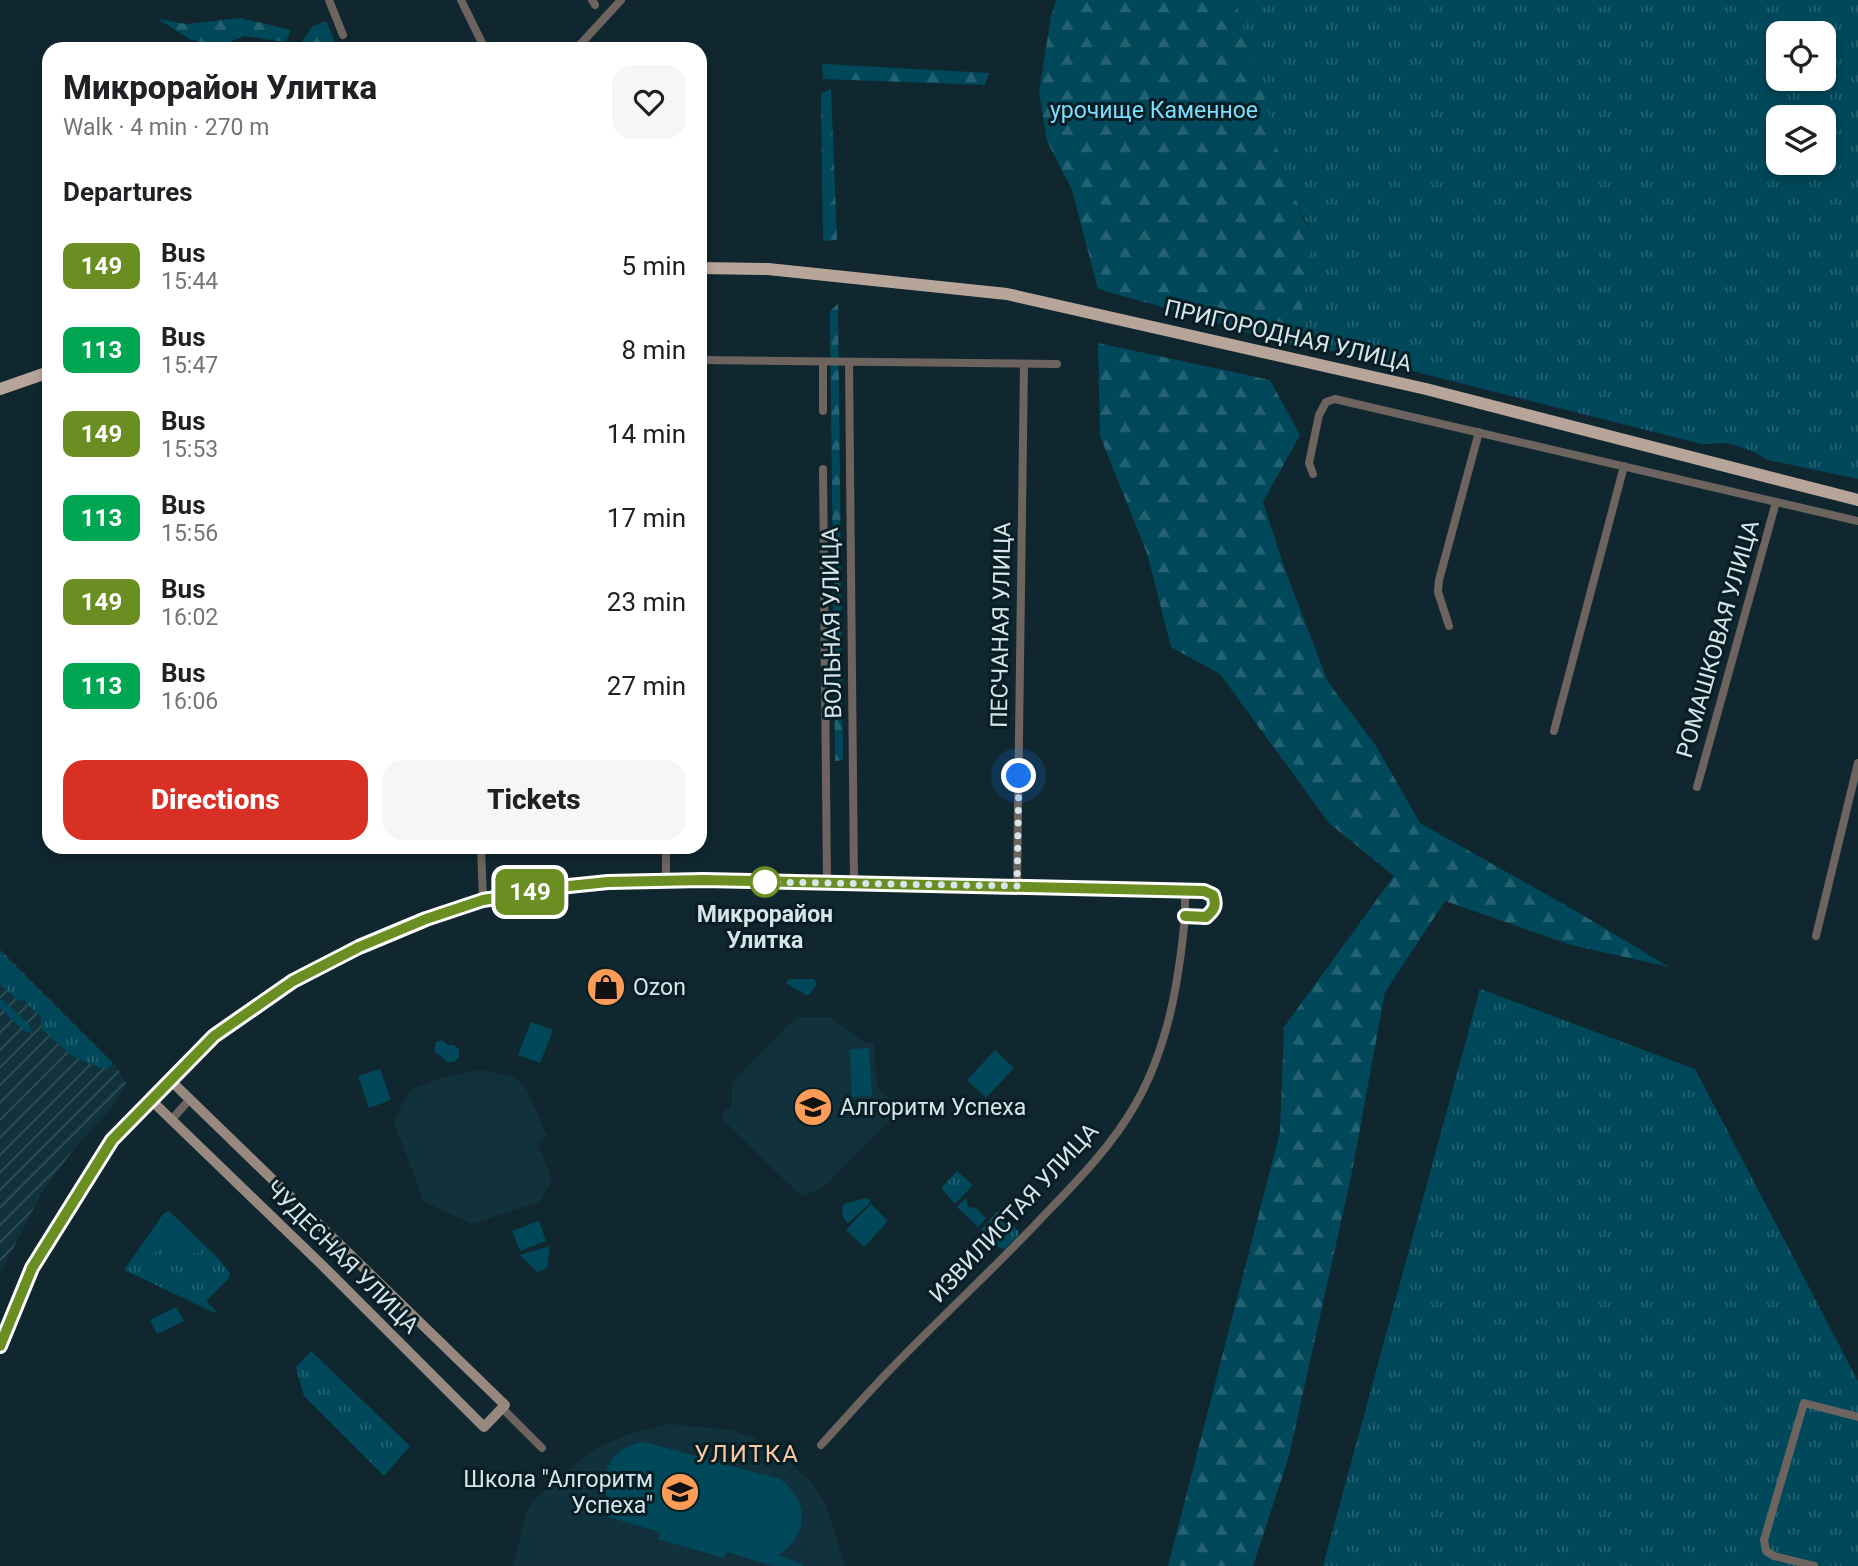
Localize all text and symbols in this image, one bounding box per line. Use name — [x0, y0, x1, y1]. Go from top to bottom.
map controls — [1766, 21, 1836, 175]
button: locate — [1766, 21, 1836, 91]
button: heart — [612, 65, 686, 139]
text: Микрорайон Улитка — [63, 68, 377, 107]
park label: урочище Каменное — [1050, 97, 1258, 124]
button: layers — [1766, 105, 1836, 175]
text: Walk · 4 min · 270 m — [63, 114, 269, 141]
text: Departures — [63, 177, 193, 207]
text: Bus — [161, 238, 206, 268]
text: 5 min — [621, 251, 686, 281]
text: 149 — [81, 252, 122, 280]
text: 15:44 — [161, 268, 218, 295]
street label: ПРИГОРОДНАЯ УЛИЦА — [1162, 294, 1414, 378]
text: Bus — [161, 322, 206, 352]
text: 8 min — [621, 335, 686, 365]
text: 113 — [81, 336, 122, 364]
text: 15:47 — [161, 352, 218, 379]
text: Bus — [161, 406, 206, 436]
text: 14 min — [607, 419, 686, 449]
text: 149 — [81, 420, 122, 448]
text: 15:53 — [161, 436, 218, 463]
text: Bus — [161, 490, 206, 520]
text: 17 min — [607, 503, 686, 533]
text: 113 — [81, 504, 122, 532]
street label: РОМАШКОВАЯ УЛИЦА — [1671, 517, 1765, 761]
text: 15:56 — [161, 520, 218, 547]
street label: ПЕСЧАНАЯ УЛИЦА — [986, 522, 1016, 728]
street label: ВОЛЬНАЯ УЛИЦА — [817, 527, 847, 719]
text: Bus — [161, 574, 206, 604]
text: 23 min — [607, 587, 686, 617]
text: 149 — [81, 588, 122, 616]
text: 16:02 — [161, 604, 218, 631]
text: Bus — [161, 658, 206, 688]
text: 27 min — [607, 671, 686, 701]
text: 113 — [81, 672, 122, 700]
text: 16:06 — [161, 688, 218, 715]
your location — [1001, 758, 1036, 793]
button: Directions — [63, 760, 368, 840]
button: Tickets — [382, 760, 686, 840]
marker: Микрорайон Улитка — [750, 867, 780, 897]
line badge: 149 — [490, 869, 570, 915]
text: 149 — [509, 878, 551, 906]
place label: Микрорайон Улитка — [697, 901, 833, 954]
shop icon: Ozon — [585, 966, 627, 1008]
place label: Ozon — [633, 974, 686, 1001]
school or university icon: Алгоритм Успеха — [792, 1086, 834, 1128]
place label: Алгоритм Успеха — [840, 1094, 1026, 1121]
street label: ИЗВИЛИСТАЯ УЛИЦА — [924, 1118, 1104, 1308]
street label: ЧУДЕСНАЯ УЛИЦА — [260, 1175, 424, 1339]
district label: УЛИТКА — [694, 1440, 800, 1468]
place label: Школа "Алгоритм Успеха" — [463, 1466, 653, 1519]
school or university icon: Школа "Алгоритм Успеха" — [659, 1471, 701, 1513]

